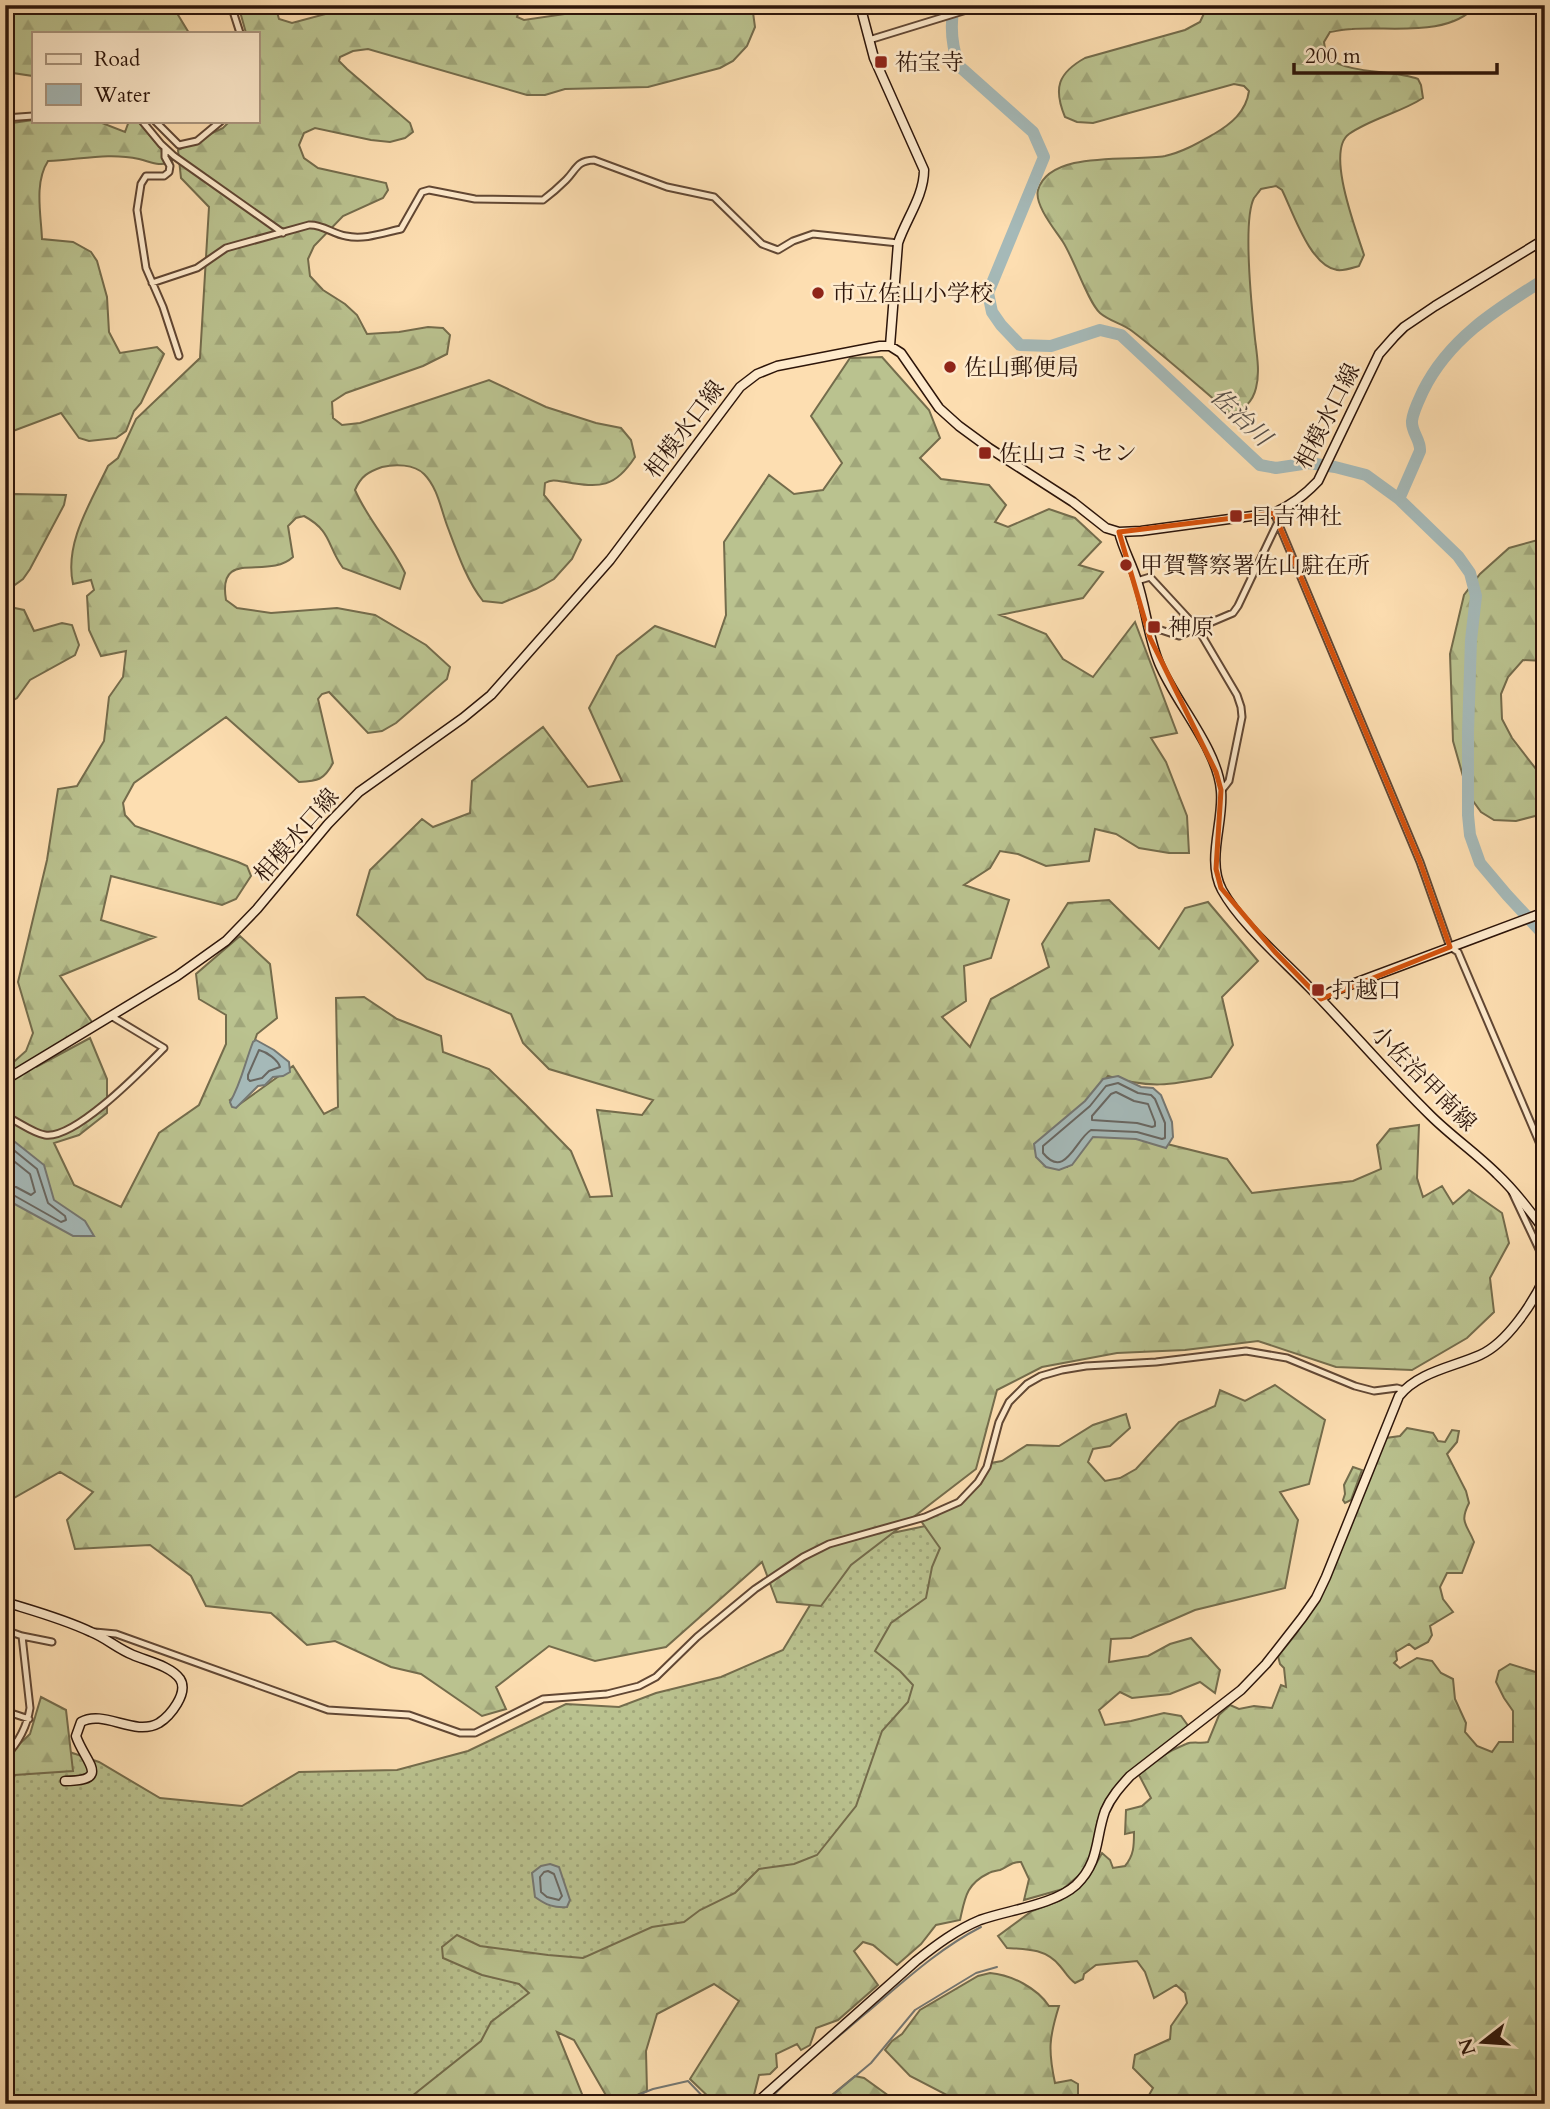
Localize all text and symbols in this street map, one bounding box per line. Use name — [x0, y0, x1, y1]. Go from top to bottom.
legend — [32, 32, 259, 122]
scale bar — [1294, 32, 1498, 76]
text: 200 m — [1305, 42, 1361, 71]
text: Road — [94, 45, 140, 74]
place label: 祐宝寺 — [895, 47, 964, 78]
marker: 祐宝寺 — [873, 54, 889, 70]
text: Water — [93, 81, 150, 110]
place label: 市立佐山小学校 — [832, 278, 993, 309]
marker: 市立佐山小学校 — [810, 285, 826, 301]
place label: 佐山郵便局 — [964, 352, 1079, 383]
street label: 相模水口線 — [1288, 358, 1367, 474]
marker: 佐山郵便局 — [942, 359, 958, 375]
street label: 相模水口線 — [637, 374, 731, 485]
water label: 佐治川 — [1203, 381, 1280, 456]
place label: 佐山コミセン — [999, 438, 1137, 469]
marker: 佐山コミセン — [977, 445, 993, 461]
place label: 日吉神社 — [1250, 501, 1342, 532]
marker: 日吉神社 — [1228, 508, 1244, 524]
place label: 甲賀警察署佐山駐在所 — [1140, 550, 1370, 581]
marker: 甲賀警察署佐山駐在所 — [1118, 557, 1134, 573]
place label: 神原 — [1168, 612, 1214, 643]
marker: 神原 — [1146, 619, 1162, 635]
street label: 相模水口線 — [247, 782, 346, 889]
place label: 打越口 — [1332, 975, 1401, 1006]
marker: 打越口 — [1310, 982, 1326, 998]
street label: 小佐治甲南線 — [1364, 1019, 1483, 1138]
north arrow — [1448, 2008, 1518, 2078]
text: N — [1453, 2035, 1483, 2058]

